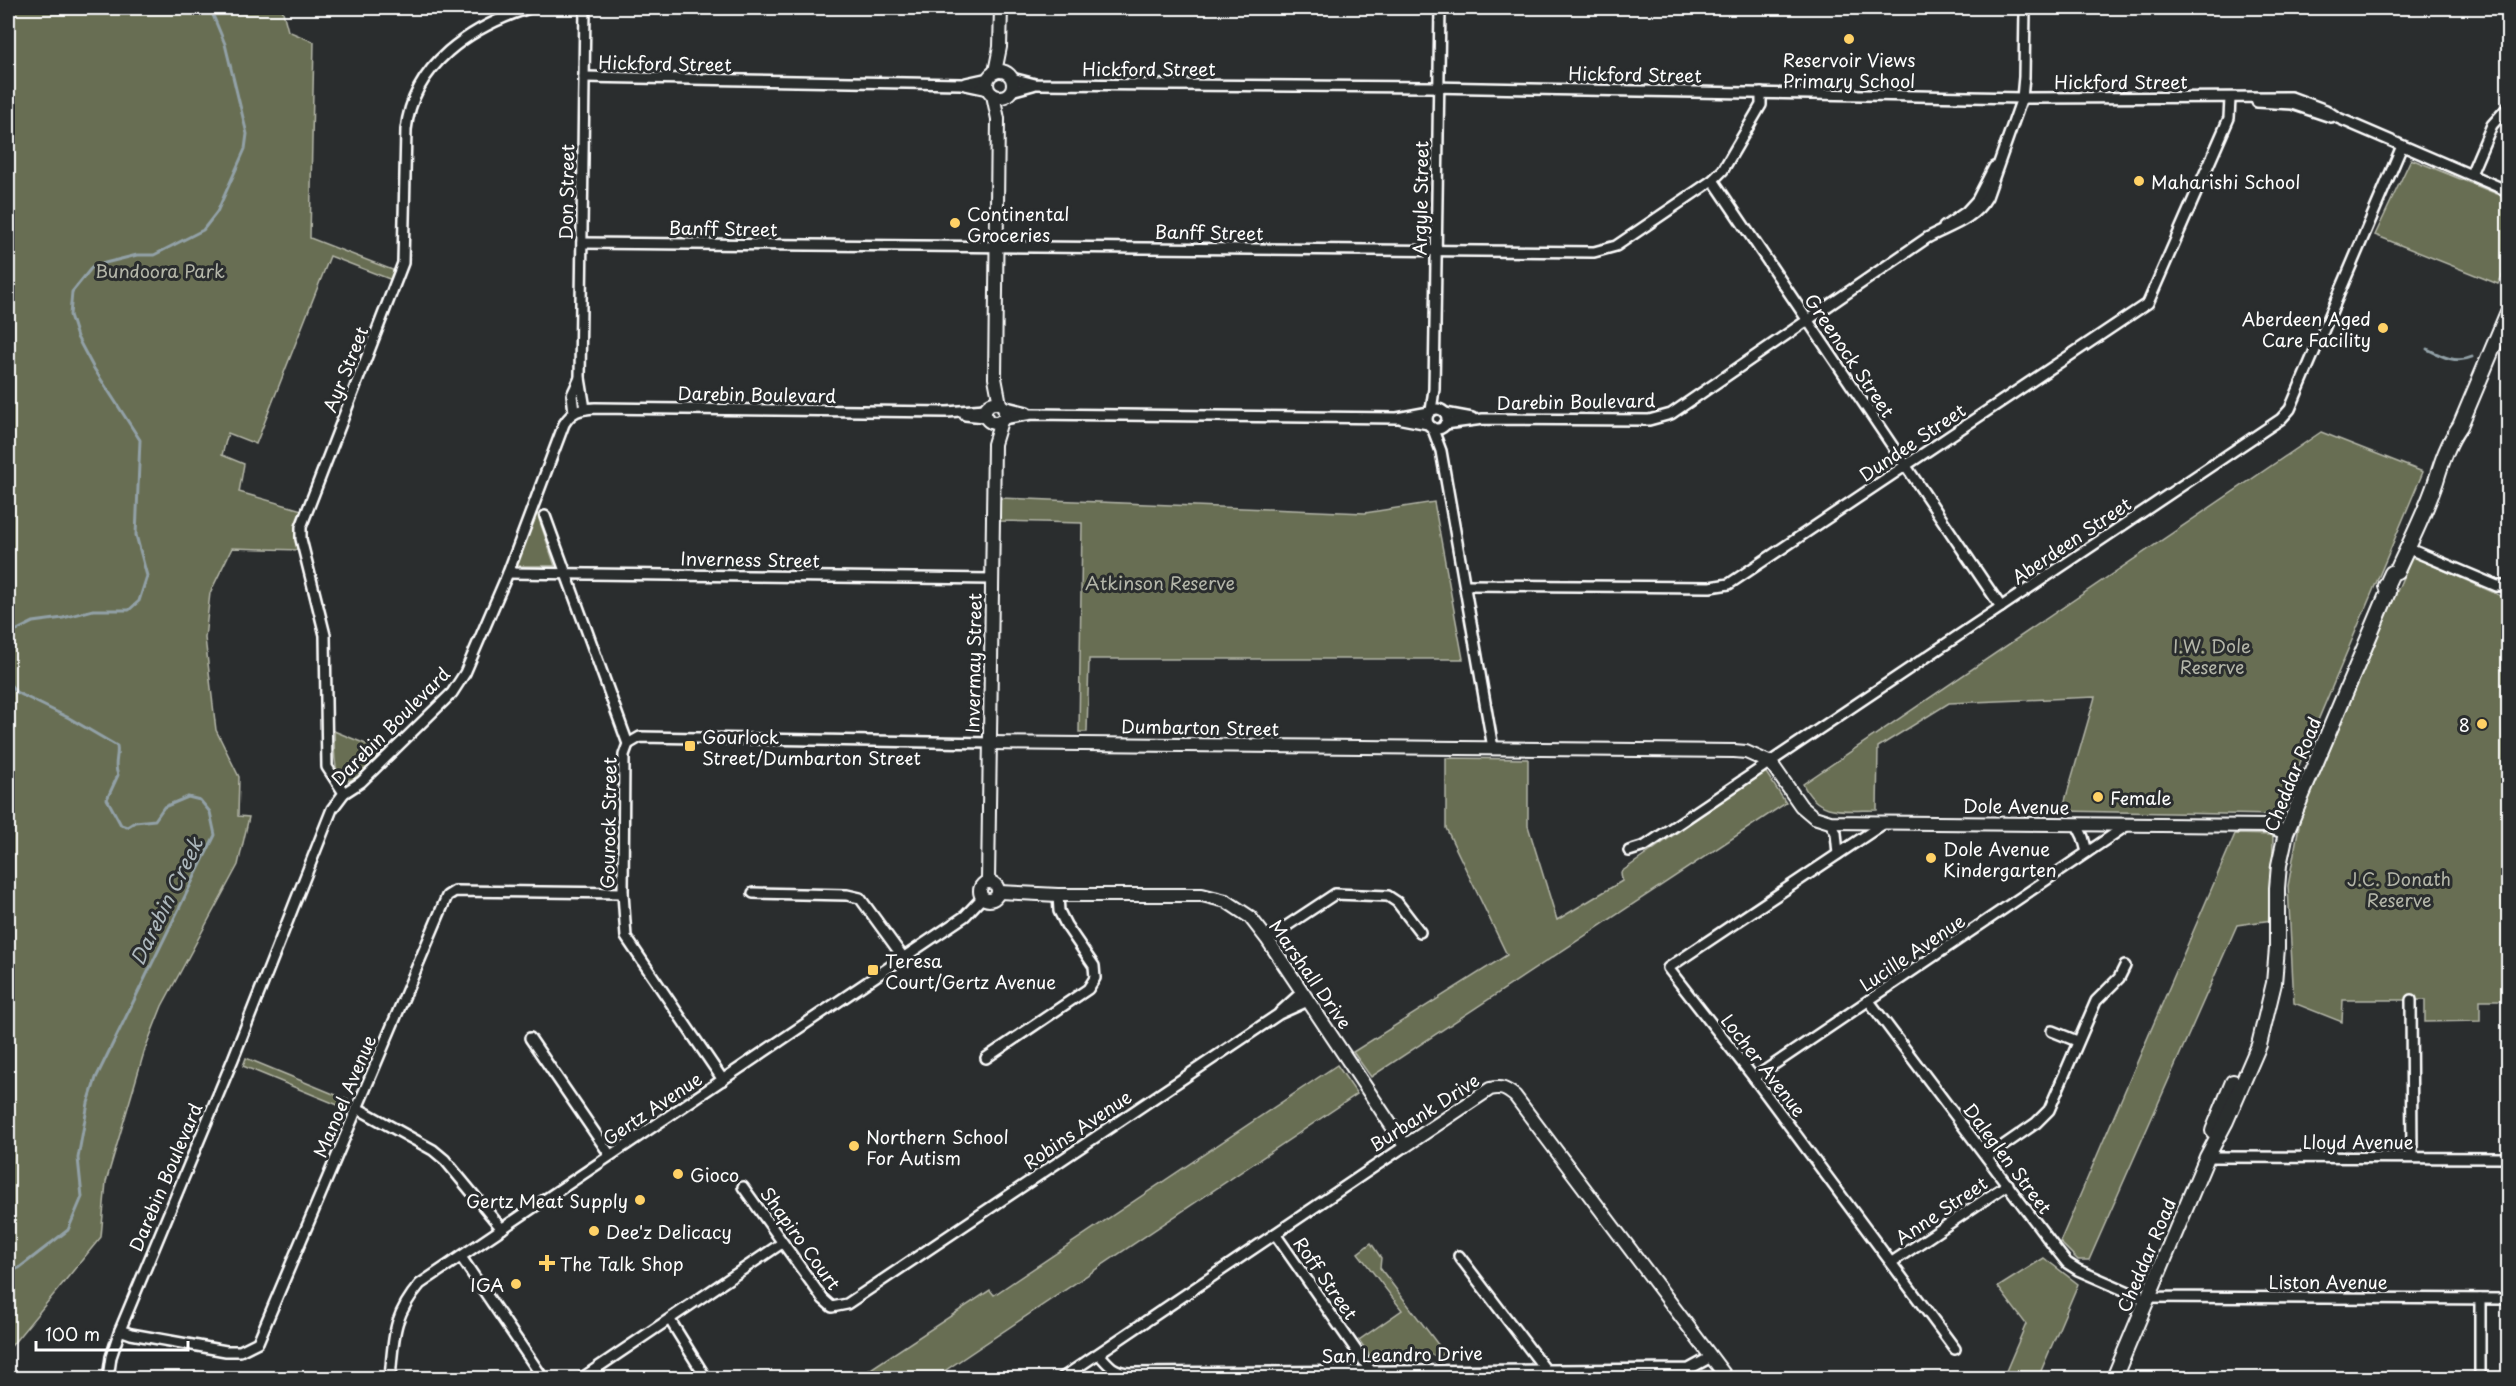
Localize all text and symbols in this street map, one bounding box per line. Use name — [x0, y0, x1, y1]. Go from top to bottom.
marker: Reservoir Views Primary School — [1842, 32, 1856, 46]
place label: Reservoir Views Primary School — [1783, 46, 1915, 94]
street label: Hickford Street — [598, 48, 732, 78]
street label: Hickford Street — [1082, 55, 1216, 82]
street label: Hickford Street — [1568, 59, 1702, 89]
street label: Hickford Street — [2054, 68, 2188, 95]
street label: Argyle Street — [1406, 140, 1434, 256]
street label: Don Street — [552, 144, 580, 240]
place label: Maharishi School — [2151, 168, 2300, 195]
marker: Maharishi School — [2132, 174, 2146, 188]
place label: Continental Groceries — [967, 200, 1070, 248]
street label: Banff Street — [668, 214, 778, 242]
marker: Continental Groceries — [948, 216, 962, 230]
street label: Banff Street — [1154, 218, 1264, 246]
park label: Bundoora Park — [95, 257, 225, 284]
street label: Greenock Street — [1798, 288, 1902, 422]
place label: Aberdeen Aged Care Facility — [2242, 305, 2371, 353]
marker: Aberdeen Aged Care Facility — [2376, 321, 2390, 335]
street label: Ayr Street — [316, 322, 375, 416]
street label: Darebin Boulevard — [677, 379, 837, 409]
street label: Darebin Boulevard — [1496, 386, 1656, 416]
street label: Dundee Street — [1853, 396, 1971, 488]
street label: Aberdeen Street — [2006, 490, 2136, 590]
street label: Inverness Street — [680, 544, 820, 574]
park label: Atkinson Reserve — [1085, 569, 1235, 596]
street label: Invermay Street — [958, 593, 988, 733]
park label: I.W. Dole Reserve — [2173, 632, 2251, 680]
street label: Darebin Boulevard — [324, 660, 456, 792]
place label: 8 — [2459, 711, 2470, 738]
street label: Dumbarton Street — [1121, 712, 1279, 742]
street label: Cheddar Road — [2257, 713, 2327, 835]
marker: 8 — [2475, 717, 2489, 731]
place label: Gourlock Street/Dumbarton Street — [702, 723, 921, 771]
marker: Gourlock Street/Dumbarton Street — [683, 739, 697, 753]
street label: Gourock Street — [593, 757, 623, 889]
place label: Female — [2110, 784, 2172, 811]
marker: Female — [2091, 790, 2105, 804]
street label: Dole Avenue — [1962, 792, 2070, 820]
water label: Darebin Creek — [122, 831, 210, 970]
place label: Dole Avenue Kindergarten — [1943, 835, 2057, 883]
marker: Dole Avenue Kindergarten — [1924, 851, 1938, 865]
park label: J.C. Donath Reserve — [2347, 865, 2451, 913]
street label: Lucille Avenue — [1854, 907, 1970, 997]
street label: Marshall Drive — [1263, 914, 1359, 1034]
place label: Teresa Court/Gertz Avenue — [885, 947, 1056, 995]
marker: Teresa Court/Gertz Avenue — [866, 963, 880, 977]
street label: Locher Avenue — [1715, 1008, 1813, 1122]
street label: Manoel Avenue — [306, 1030, 382, 1162]
street label: Gertz Avenue — [597, 1065, 707, 1151]
street label: Burbank Drive — [1364, 1066, 1484, 1158]
street label: Robins Avenue — [1017, 1083, 1137, 1175]
street label: Daleglen Street — [1957, 1097, 2059, 1219]
street label: Darebin Boulevard — [122, 1099, 208, 1255]
place label: Northern School For Autism — [866, 1123, 1009, 1171]
street label: Lloyd Avenue — [2302, 1128, 2414, 1155]
marker: Northern School For Autism — [847, 1139, 861, 1153]
place label: Gioco — [690, 1161, 739, 1188]
marker: Gioco — [671, 1167, 685, 1181]
street label: Anne Street — [1890, 1169, 1992, 1251]
street label: Shapiro Court — [754, 1181, 848, 1295]
place label: Gertz Meat Supply — [466, 1187, 628, 1214]
marker: Gertz Meat Supply — [633, 1193, 647, 1207]
street label: Cheddar Road — [2110, 1194, 2182, 1316]
place label: Dee'z Delicacy — [606, 1218, 732, 1245]
marker: Dee'z Delicacy — [587, 1224, 601, 1238]
street label: Roff Street — [1287, 1231, 1365, 1325]
place label: The Talk Shop — [560, 1250, 684, 1277]
marker: The Talk Shop — [538, 1254, 556, 1272]
street label: Liston Avenue — [2269, 1268, 2388, 1295]
place label: IGA — [470, 1271, 504, 1298]
marker: IGA — [509, 1277, 523, 1291]
scale bar — [36, 1314, 188, 1352]
text: 100 m — [45, 1320, 100, 1347]
street label: San Leandro Drive — [1321, 1339, 1483, 1369]

